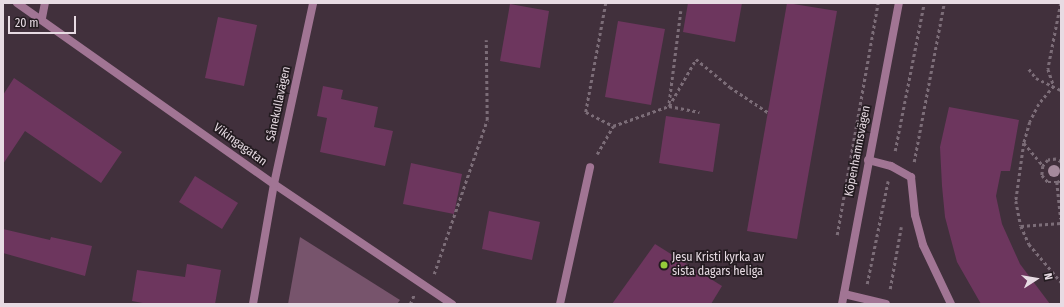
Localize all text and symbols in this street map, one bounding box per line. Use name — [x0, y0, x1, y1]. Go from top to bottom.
scale bar — [10, 8, 78, 34]
text: 20 m — [15, 16, 39, 30]
street label: Sånekullavägen — [264, 65, 294, 143]
street label: Köpenhamnsvägen — [842, 104, 874, 198]
street label: Vikingagatan — [210, 121, 270, 169]
place label: Jesu Kristi kyrka av sista dagars heliga — [672, 251, 764, 279]
north arrow — [1016, 259, 1056, 299]
marker: Jesu Kristi kyrka av sista dagars heliga — [659, 260, 669, 270]
text: N — [1041, 272, 1055, 281]

